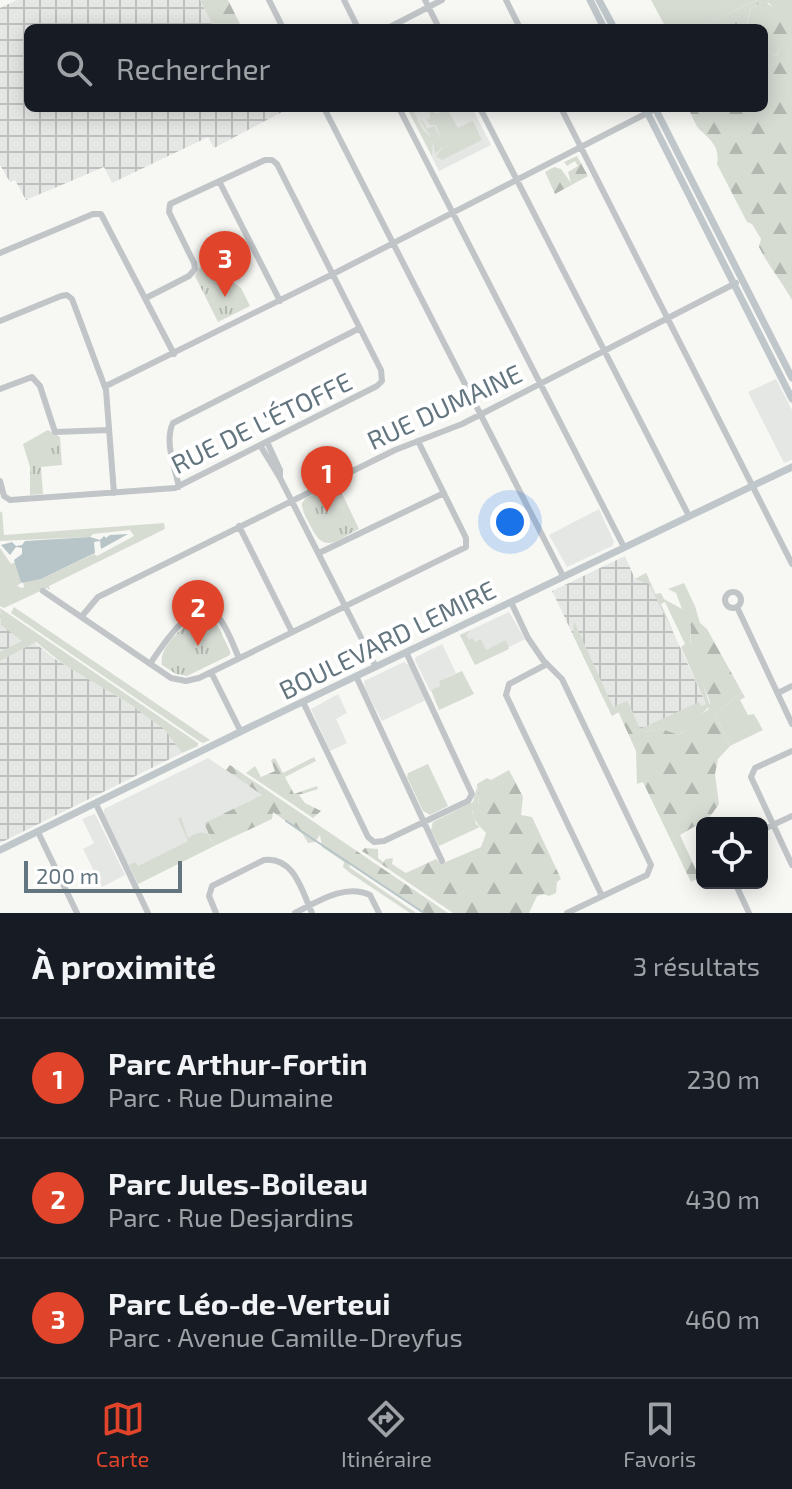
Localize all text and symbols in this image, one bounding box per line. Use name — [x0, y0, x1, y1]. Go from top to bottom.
search box — [24, 24, 768, 112]
icon: search — [52, 46, 96, 90]
text: Rechercher — [116, 50, 271, 86]
pin: 3 — [199, 231, 251, 297]
street label: RUE DUMAINE — [362, 357, 526, 455]
street label: RUE DE L'ÉTOFFE — [166, 365, 356, 479]
pin: 1 — [301, 446, 353, 512]
your location — [490, 502, 530, 542]
street label: BOULEVARD LEMIRE — [274, 573, 500, 705]
pin: 2 — [172, 580, 224, 646]
map controls — [696, 817, 768, 889]
button: locate — [696, 817, 768, 889]
scale bar — [24, 857, 182, 893]
text: 200 m — [36, 862, 99, 888]
text: À proximité — [32, 945, 216, 986]
text: 3 résultats — [633, 950, 760, 981]
text: Parc Arthur-Fortin — [108, 1045, 368, 1081]
text: 1 — [52, 1063, 64, 1094]
text: 230 m — [687, 1063, 760, 1094]
text: Parc · Rue Dumaine — [108, 1081, 333, 1112]
text: Parc Jules-Boileau — [108, 1165, 368, 1201]
text: 2 — [50, 1183, 66, 1214]
text: 430 m — [685, 1183, 760, 1214]
text: Parc · Rue Desjardins — [108, 1201, 354, 1232]
text: Parc Léo-de-Verteui — [108, 1285, 391, 1321]
text: 3 — [51, 1303, 65, 1334]
text: 460 m — [685, 1303, 760, 1334]
text: Parc · Avenue Camille-Dreyfus — [108, 1321, 463, 1352]
tab: Carte — [96, 1397, 149, 1471]
tab: Itinéraire — [341, 1397, 432, 1471]
tab: Favoris — [623, 1397, 696, 1471]

